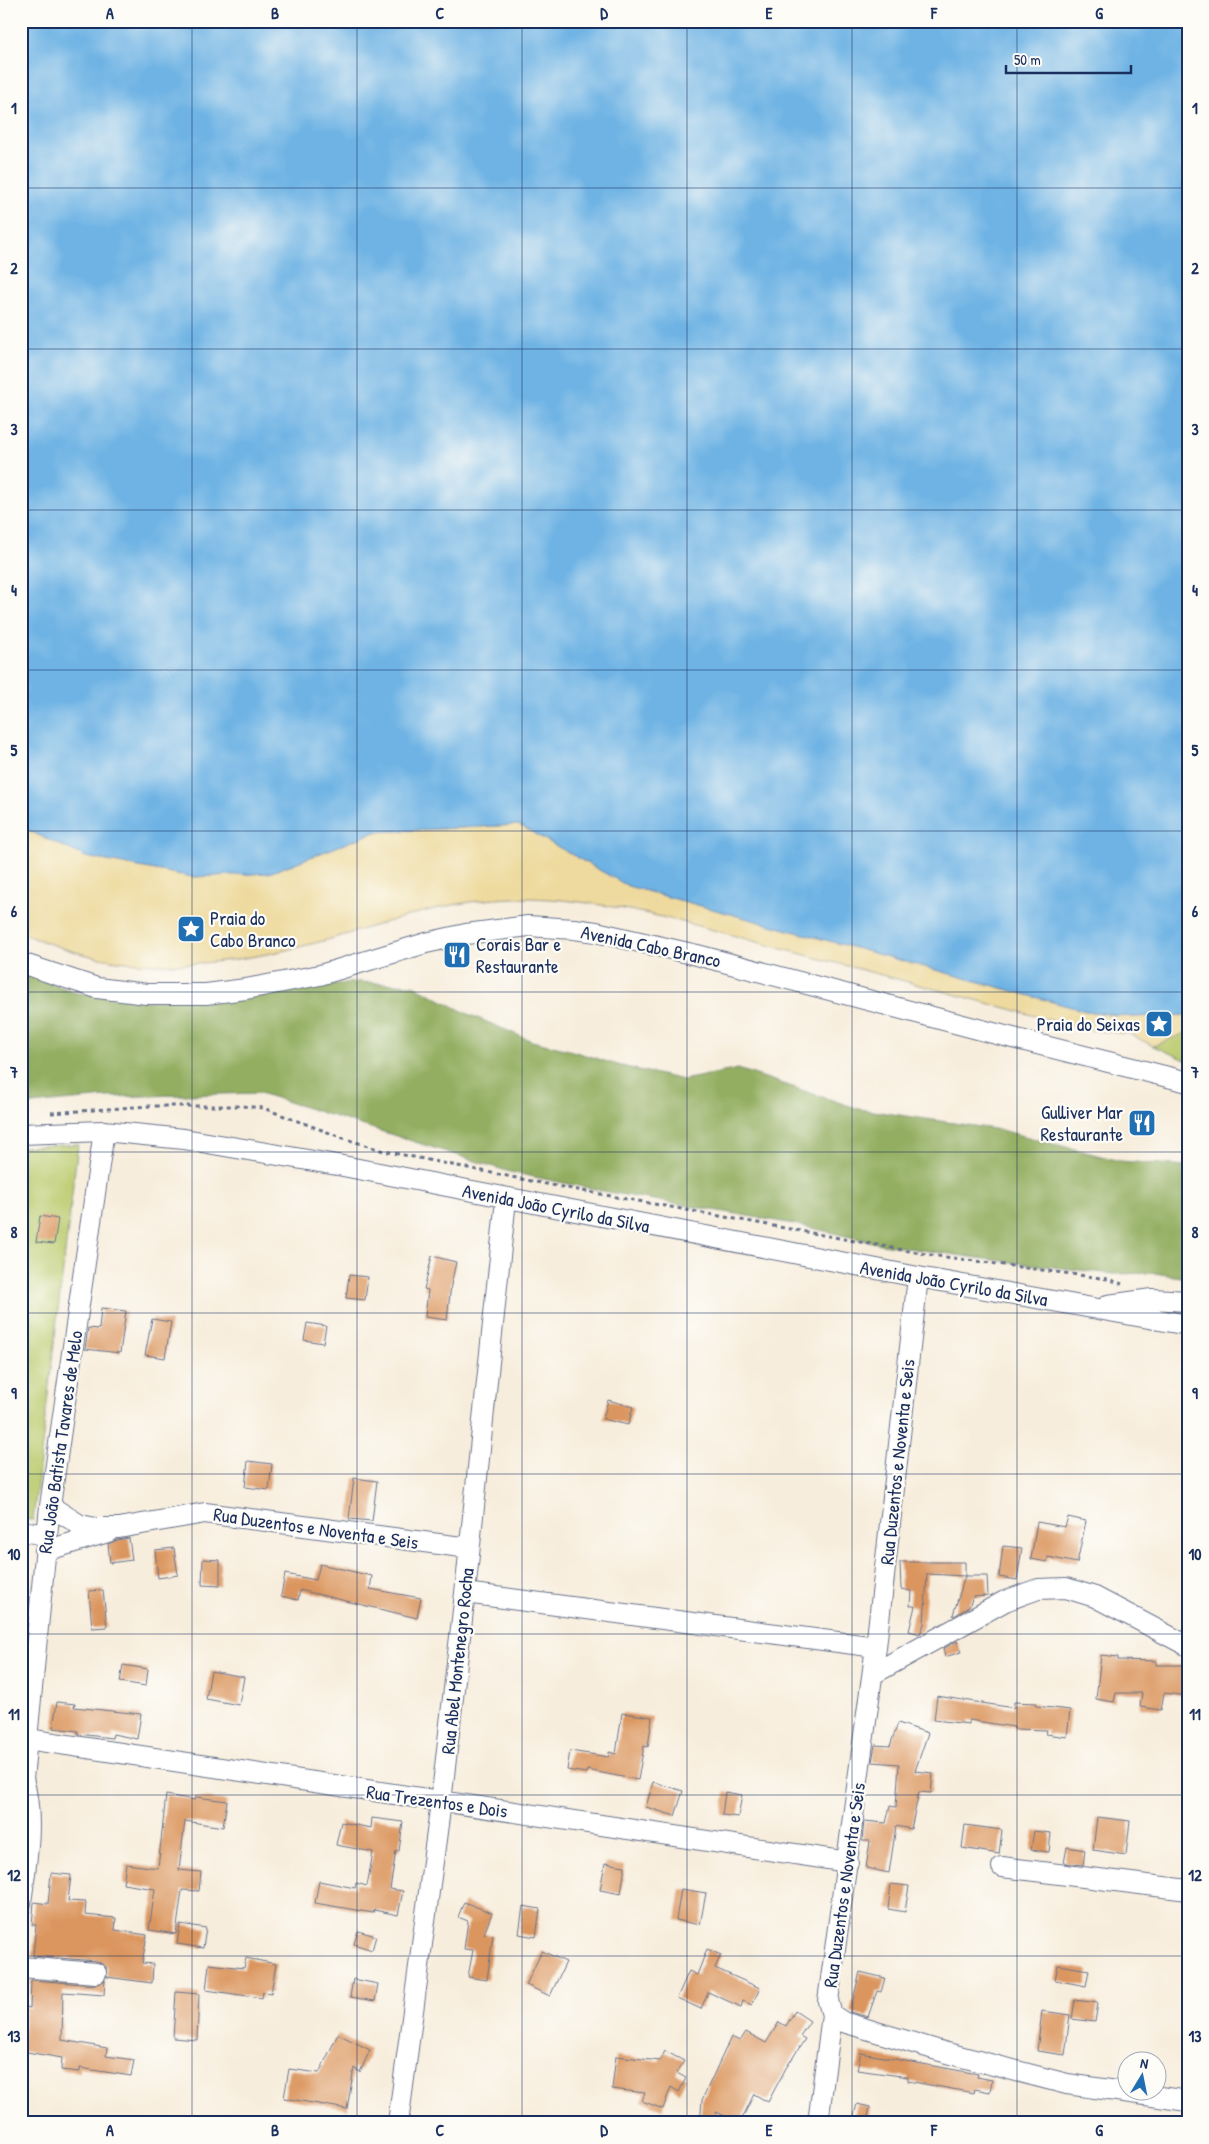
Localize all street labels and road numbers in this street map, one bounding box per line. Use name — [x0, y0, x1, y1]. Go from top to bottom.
street label: Avenida Cabo Branco — [579, 918, 724, 974]
street label: Avenida João Cyrilo da Silva — [460, 1177, 652, 1239]
street label: Avenida João Cyrilo da Silva — [858, 1254, 1050, 1312]
street label: Rua João Batista Tavares de Melo — [31, 1329, 89, 1555]
street label: Rua Duzentos e Noventa e Seis — [873, 1358, 921, 1566]
street label: Rua Duzentos e Noventa e Seis — [212, 1501, 420, 1555]
street label: Rua Abel Montenegro Rocha — [434, 1566, 480, 1755]
street label: Rua Trezentos e Dois — [365, 1778, 509, 1824]
street label: Rua Duzentos e Noventa e Seis — [817, 1781, 871, 1989]

